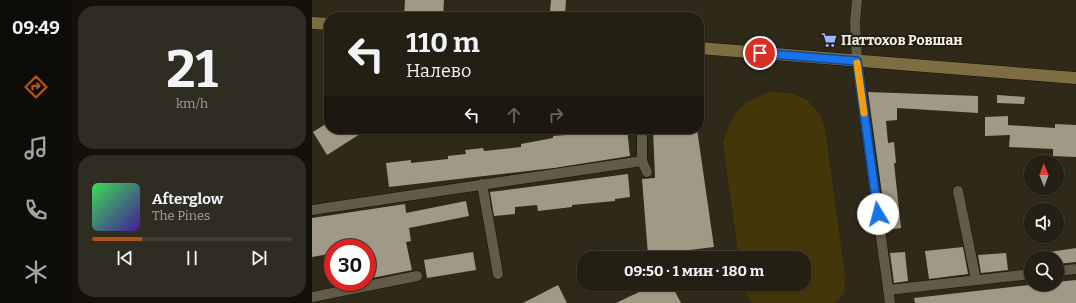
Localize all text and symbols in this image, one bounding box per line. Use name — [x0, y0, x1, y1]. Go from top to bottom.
text: 09:49 — [12, 17, 60, 39]
text: 110 m — [406, 26, 480, 59]
icon: left — [340, 28, 392, 80]
supermarket icon: Паттохов Ровшан — [820, 31, 838, 49]
place label: Паттохов Ровшан — [841, 32, 963, 49]
pin — [743, 36, 777, 70]
text: 21 — [166, 38, 218, 101]
icon: arrive — [749, 42, 771, 64]
text: Налево — [406, 60, 471, 82]
icon: directions — [22, 73, 50, 101]
text: km/h — [176, 96, 208, 111]
icon: left — [461, 104, 483, 126]
icon: ahead — [503, 104, 525, 126]
icon: right — [545, 104, 567, 126]
icon: music — [22, 134, 50, 162]
north arrow — [1024, 155, 1064, 195]
map controls — [1024, 155, 1064, 291]
text: Afterglow — [152, 190, 223, 208]
position arrow — [857, 193, 899, 235]
icon: phone — [22, 196, 50, 224]
button: sound — [1024, 203, 1064, 243]
text: The Pines — [152, 208, 210, 223]
speed limit sign: 30 — [324, 239, 376, 291]
icon: previous — [114, 247, 136, 269]
icon: pause — [181, 247, 203, 269]
icon: next — [248, 247, 270, 269]
button: search — [1024, 251, 1064, 291]
icon: climate — [22, 258, 50, 286]
text: 09:50 · 1 мин · 180 m — [624, 262, 764, 280]

